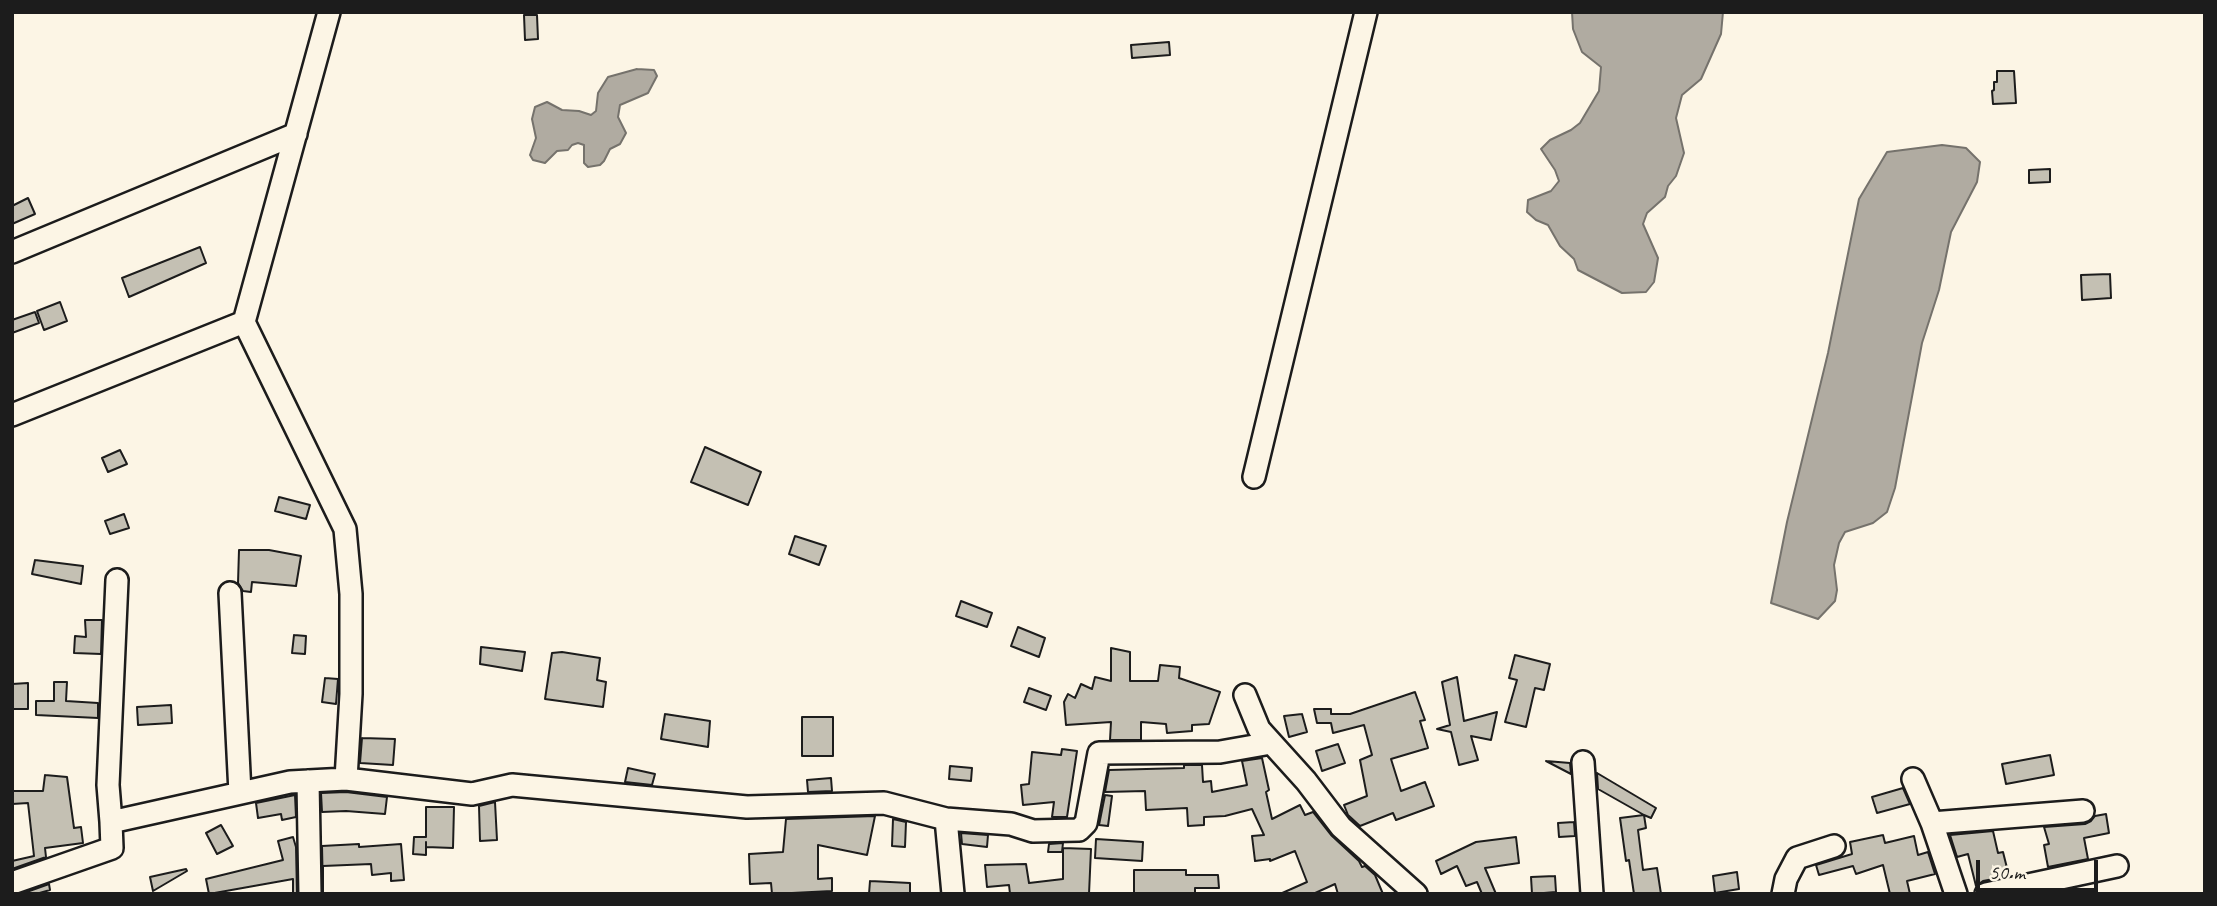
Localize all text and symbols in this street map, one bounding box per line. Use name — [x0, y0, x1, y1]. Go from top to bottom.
scale bar — [1979, 846, 2102, 890]
text: 50 m — [1989, 859, 2025, 885]

